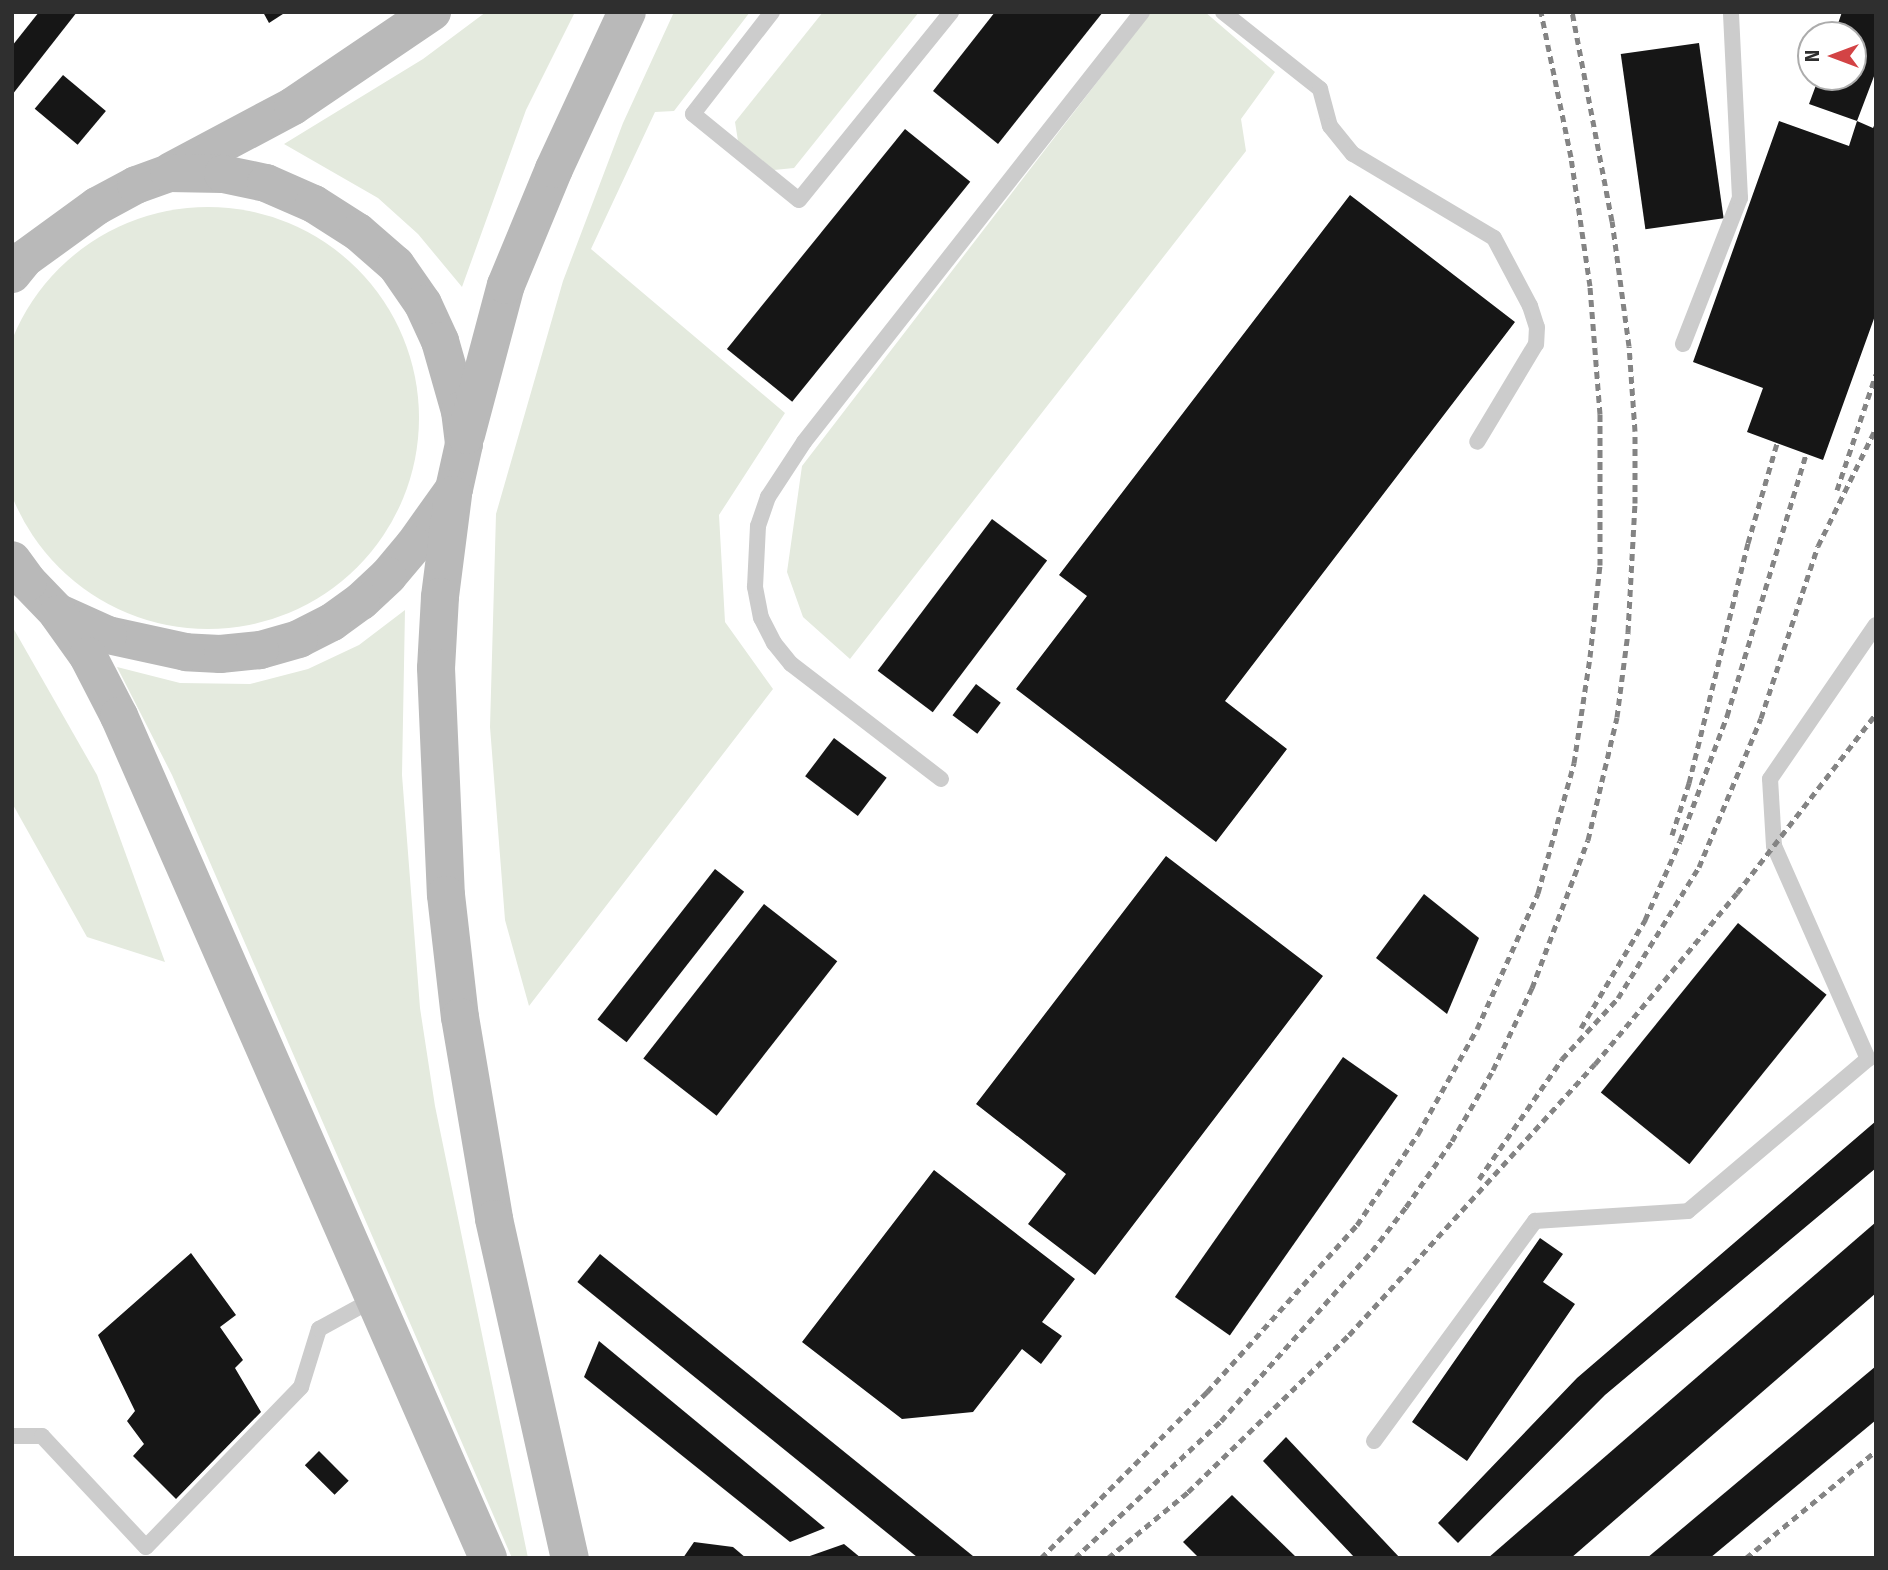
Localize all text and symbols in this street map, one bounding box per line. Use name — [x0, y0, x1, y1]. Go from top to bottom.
north arrow — [1797, 21, 1867, 91]
text: N — [1801, 50, 1824, 62]

